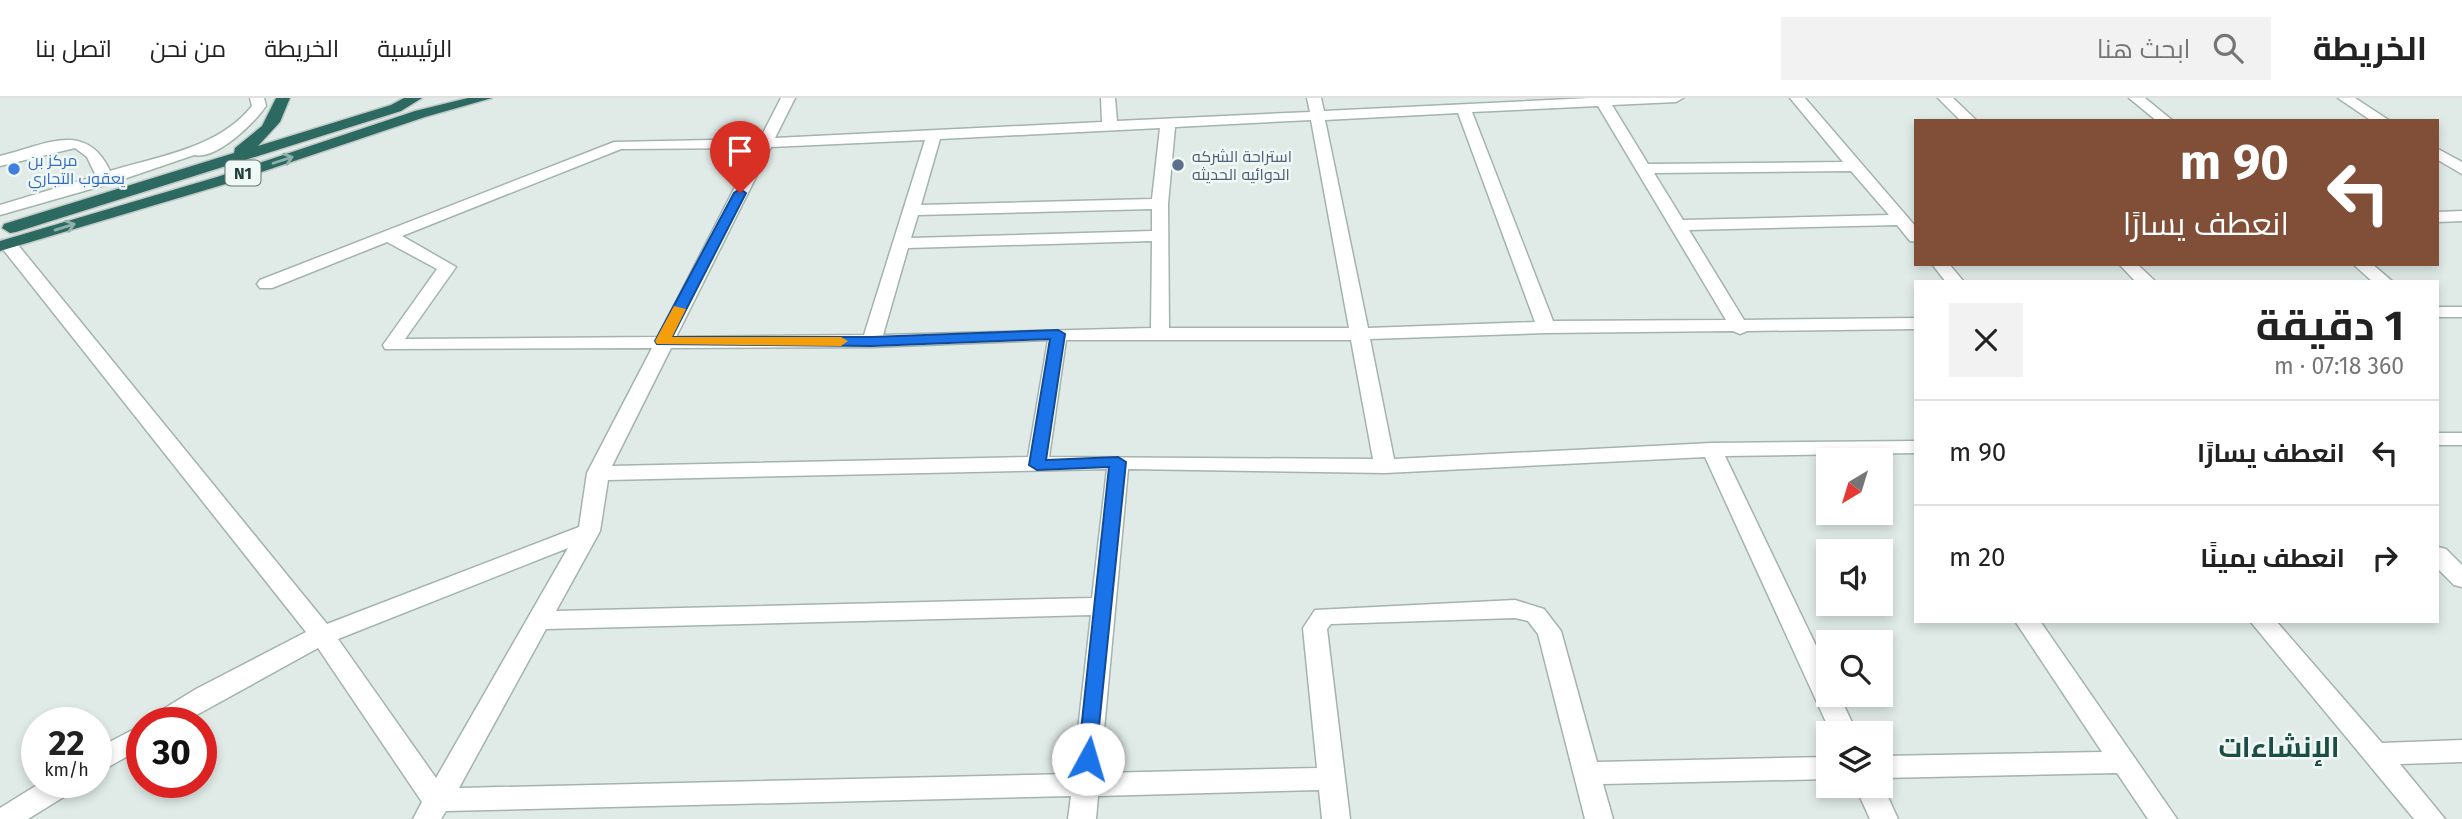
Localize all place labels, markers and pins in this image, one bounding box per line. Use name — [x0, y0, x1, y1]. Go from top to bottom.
pin — [710, 121, 770, 193]
place label: استراحة الشركه الدوائيه الحديثه — [1192, 147, 1292, 184]
place label: مركز بن يعقوب التجاري — [28, 151, 126, 192]
marker: استراحة الشركه الدوائيه الحديثه — [1170, 157, 1186, 173]
marker: مركز بن يعقوب التجاري — [6, 161, 22, 177]

